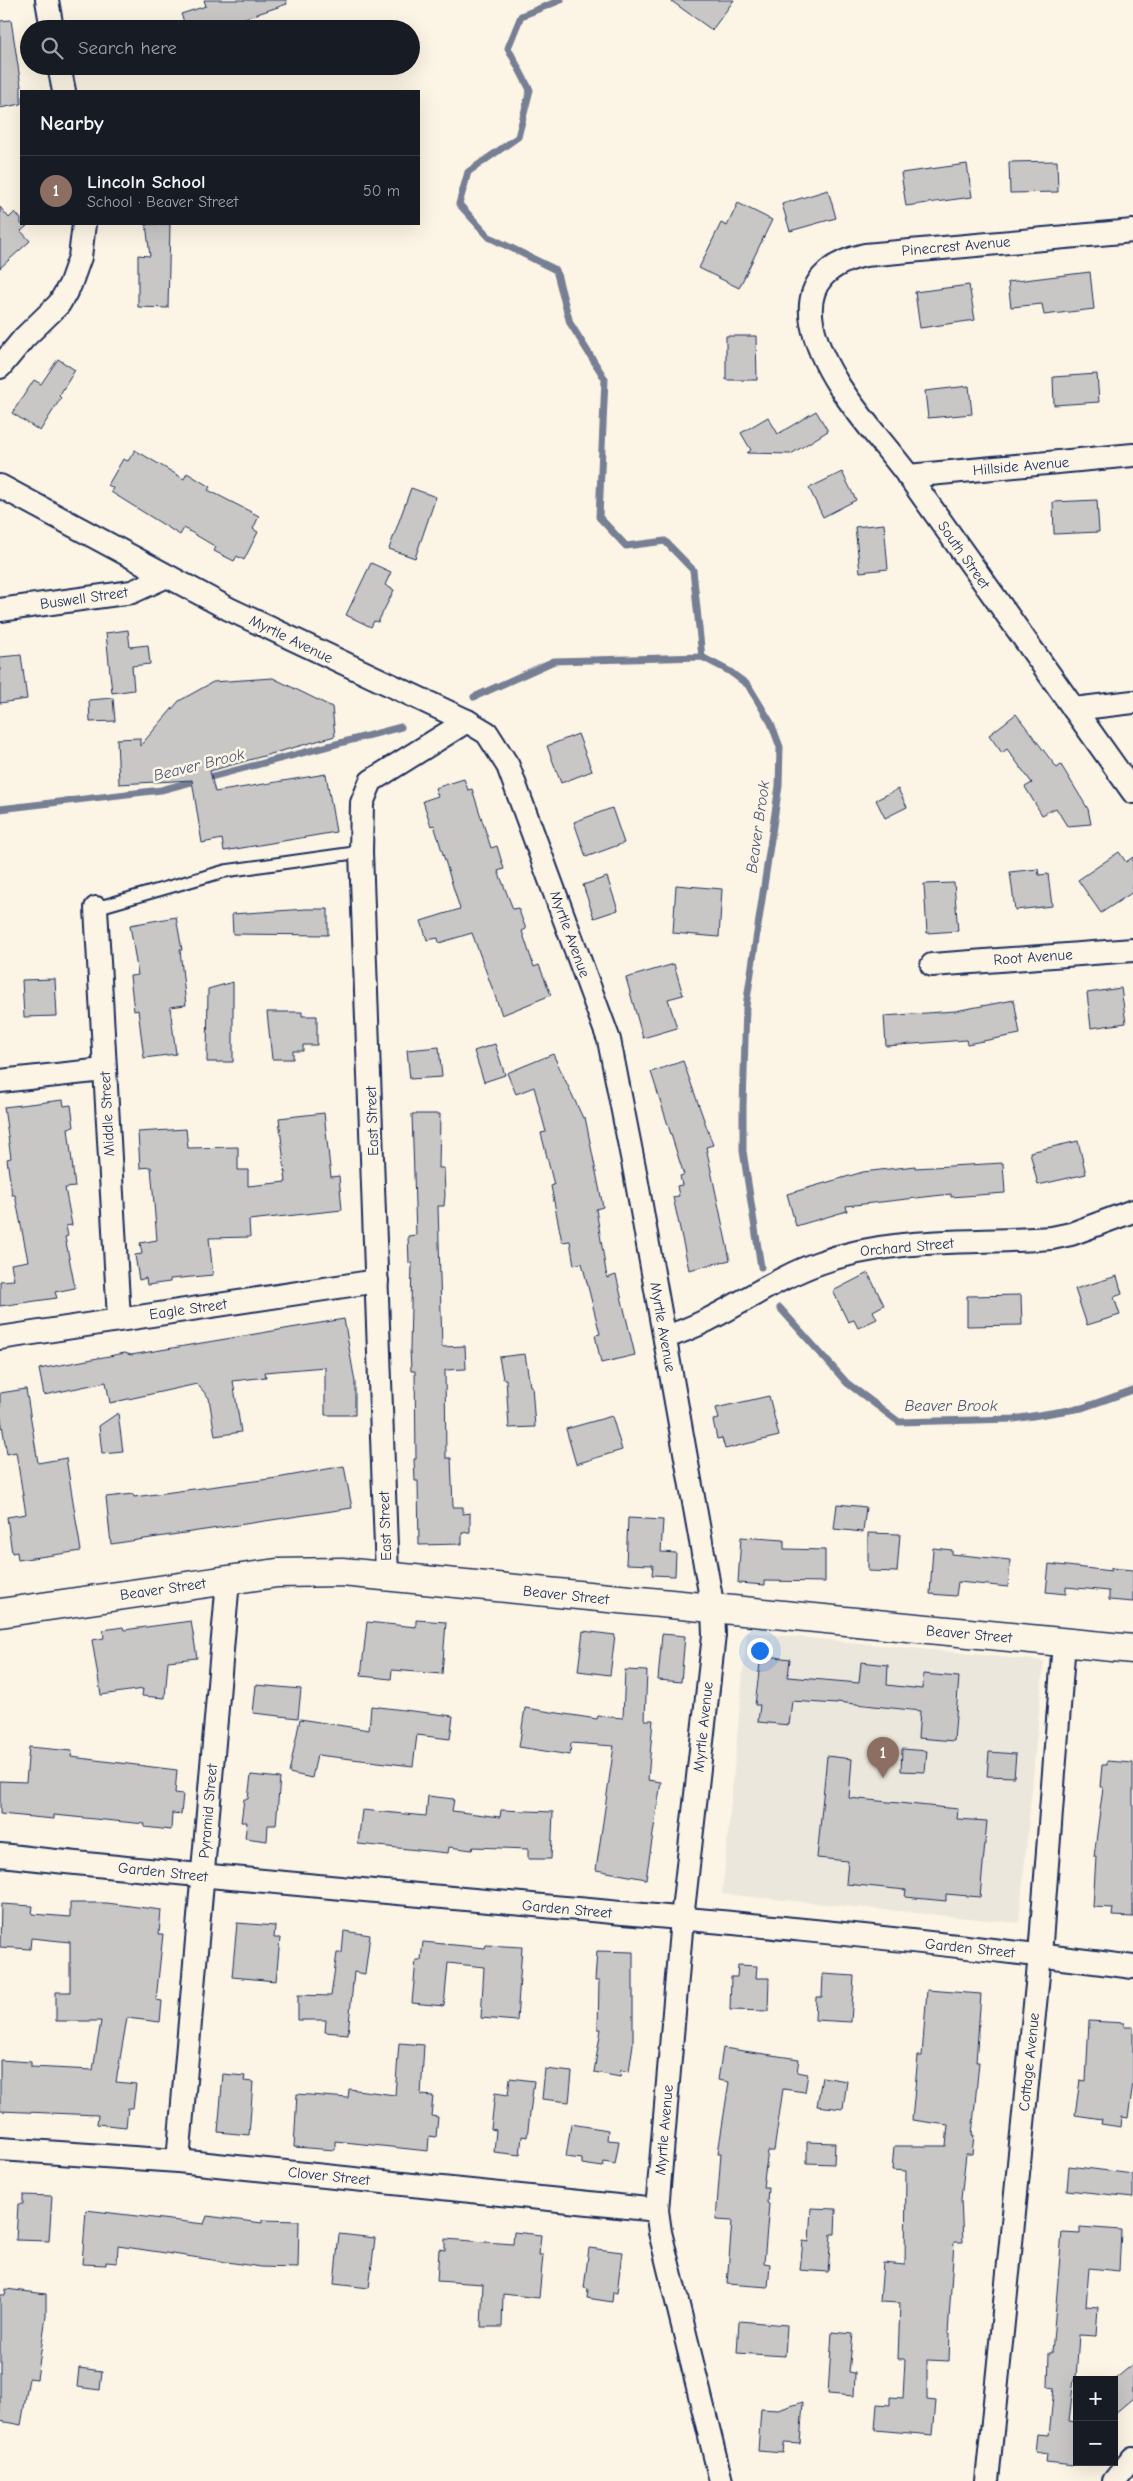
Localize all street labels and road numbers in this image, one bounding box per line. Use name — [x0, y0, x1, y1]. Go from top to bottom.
street label: Pinecrest Avenue — [901, 232, 1012, 260]
street label: Hillside Avenue — [972, 453, 1070, 479]
street label: South Street — [934, 518, 994, 593]
street label: Buswell Street — [39, 583, 130, 613]
street label: Myrtle Avenue — [246, 611, 336, 667]
street label: Myrtle Avenue — [546, 888, 594, 980]
street label: Root Avenue — [993, 945, 1074, 969]
street label: Middle Street — [96, 1070, 118, 1157]
street label: East Street — [362, 1085, 382, 1156]
street label: Orchard Street — [859, 1234, 955, 1260]
street label: Myrtle Avenue — [646, 1281, 680, 1374]
street label: Eagle Street — [148, 1295, 229, 1323]
street label: East Street — [375, 1490, 395, 1561]
street label: Beaver Street — [119, 1574, 208, 1604]
street label: Beaver Street — [522, 1582, 611, 1609]
street label: Beaver Street — [925, 1621, 1014, 1647]
street label: Myrtle Avenue — [689, 1680, 717, 1773]
street label: Pyramid Street — [195, 1762, 221, 1859]
street label: Garden Street — [117, 1858, 210, 1886]
street label: Garden Street — [521, 1896, 613, 1922]
street label: Garden Street — [924, 1934, 1017, 1962]
street label: Cottage Avenue — [1015, 2011, 1043, 2112]
street label: Myrtle Avenue — [651, 2083, 677, 2176]
street label: Clover Street — [287, 2163, 372, 2189]

